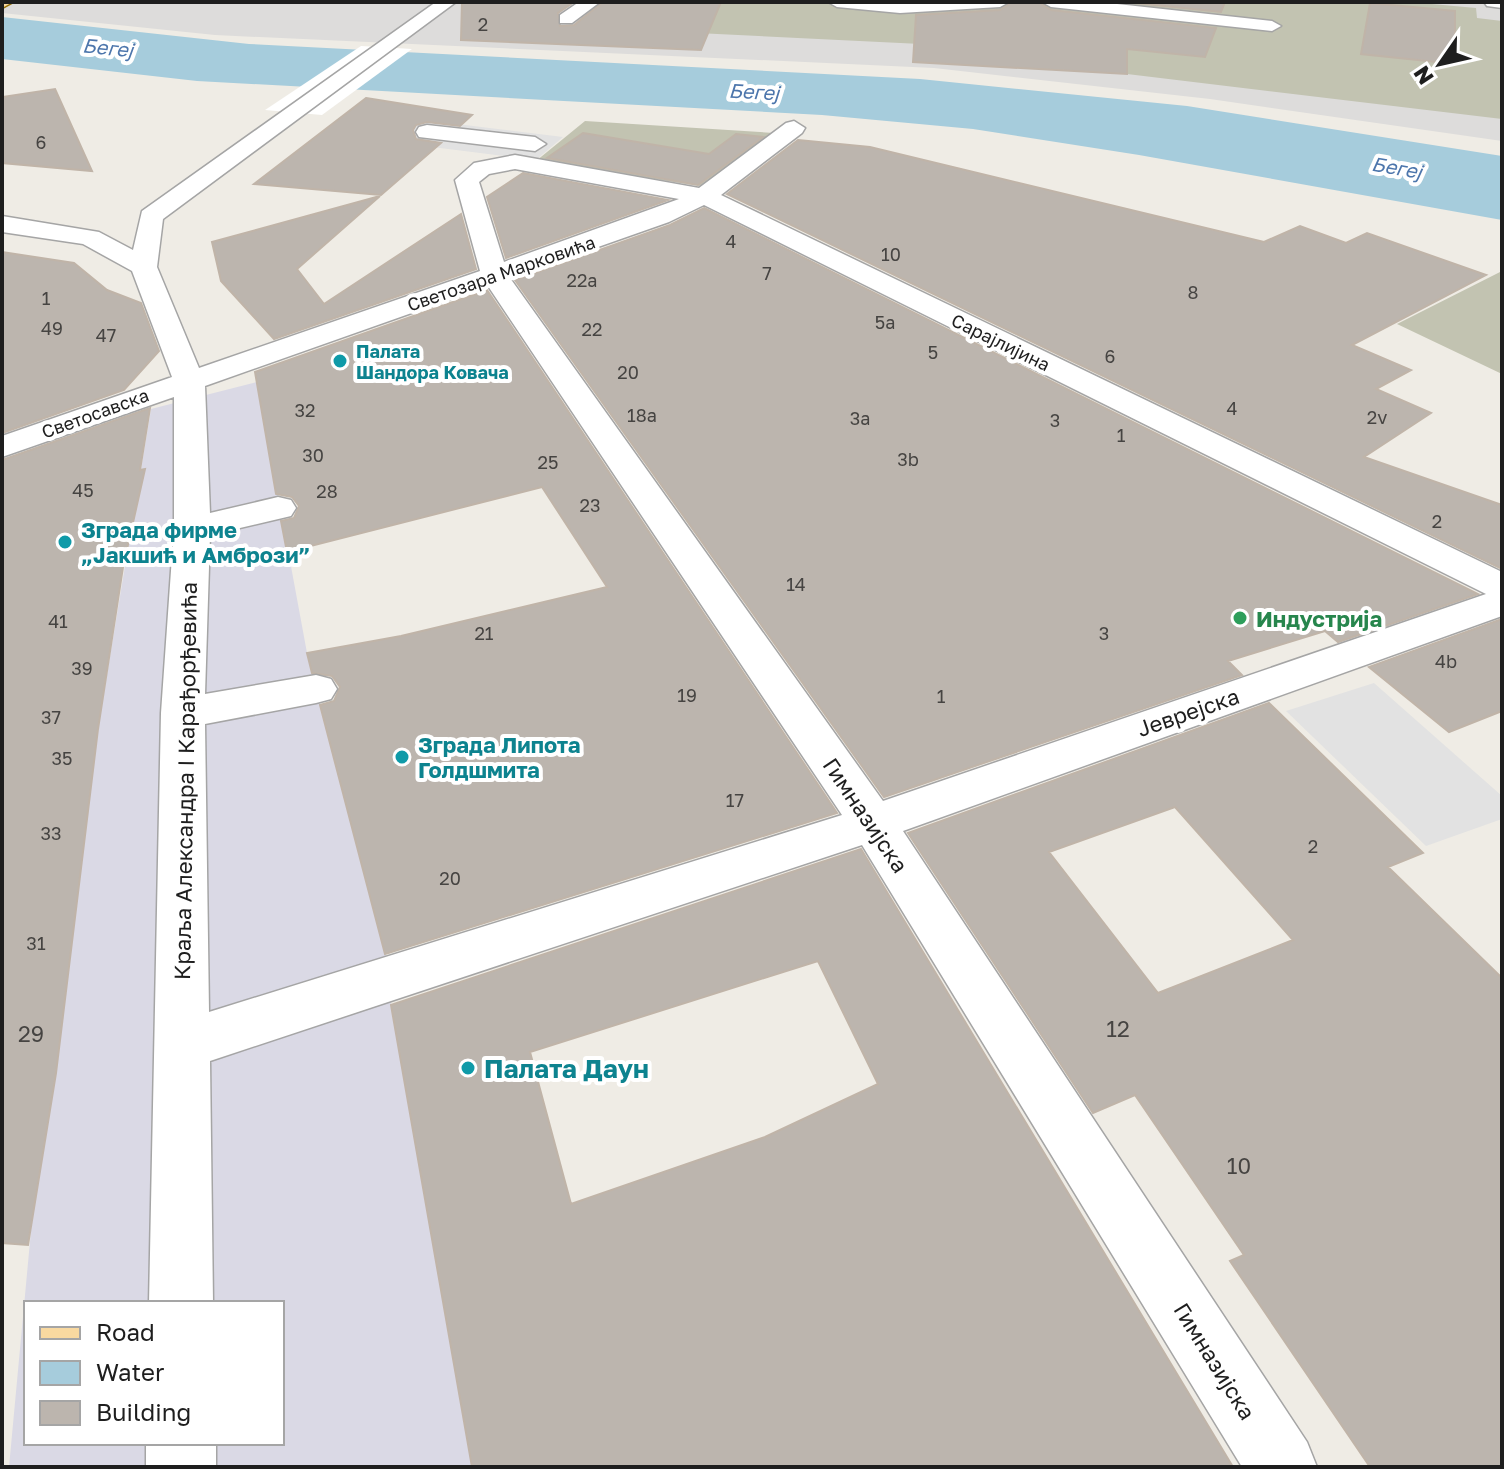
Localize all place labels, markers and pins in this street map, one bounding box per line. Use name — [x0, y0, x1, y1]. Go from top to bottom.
place label: Палата Шандора Ковача — [356, 340, 509, 383]
marker: Палата Шандора Ковача — [331, 352, 349, 370]
place label: Зграда фирме „Јакшић и Амбрози” — [81, 516, 310, 568]
marker: Зграда фирме „Јакшић и Амбрози” — [56, 533, 74, 551]
place label: Индустрија — [1256, 605, 1382, 632]
marker: Индустрија — [1231, 609, 1249, 627]
place label: Зграда Липота Голдшмита — [418, 731, 581, 783]
marker: Зграда Липота Голдшмита — [393, 748, 411, 766]
place label: Палата Даун — [484, 1053, 649, 1084]
marker: Палата Даун — [459, 1059, 477, 1077]

